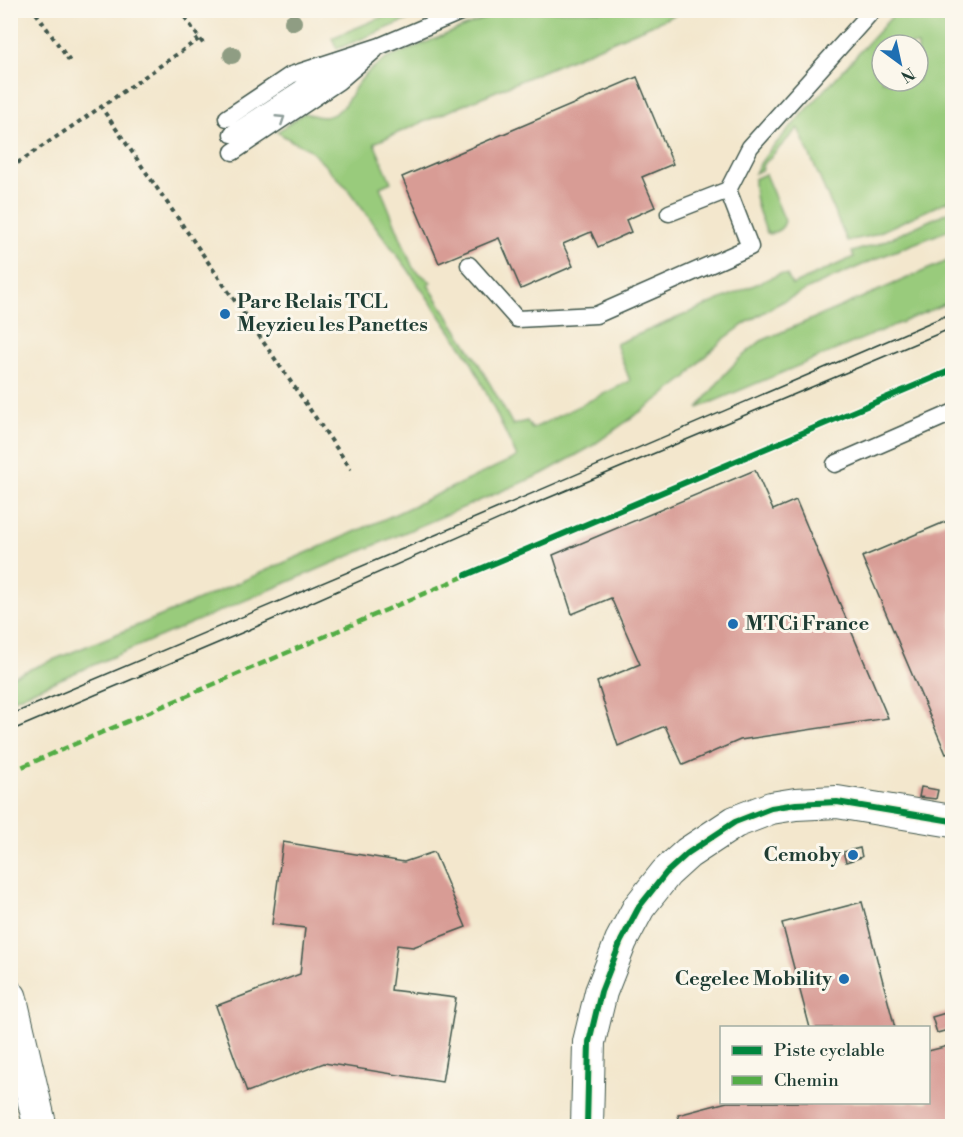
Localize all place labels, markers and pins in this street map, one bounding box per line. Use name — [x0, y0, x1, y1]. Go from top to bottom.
place label: Parc Relais TCL Meyzieu les Panettes — [237, 290, 428, 338]
marker: Parc Relais TCL Meyzieu les Panettes — [218, 307, 232, 321]
place label: MTCi France — [745, 612, 870, 637]
marker: MTCi France — [726, 617, 740, 631]
place label: Cemoby — [764, 843, 842, 868]
marker: Cemoby — [846, 848, 860, 862]
place label: Cegelec Mobility — [675, 967, 833, 992]
marker: Cegelec Mobility — [837, 972, 851, 986]

